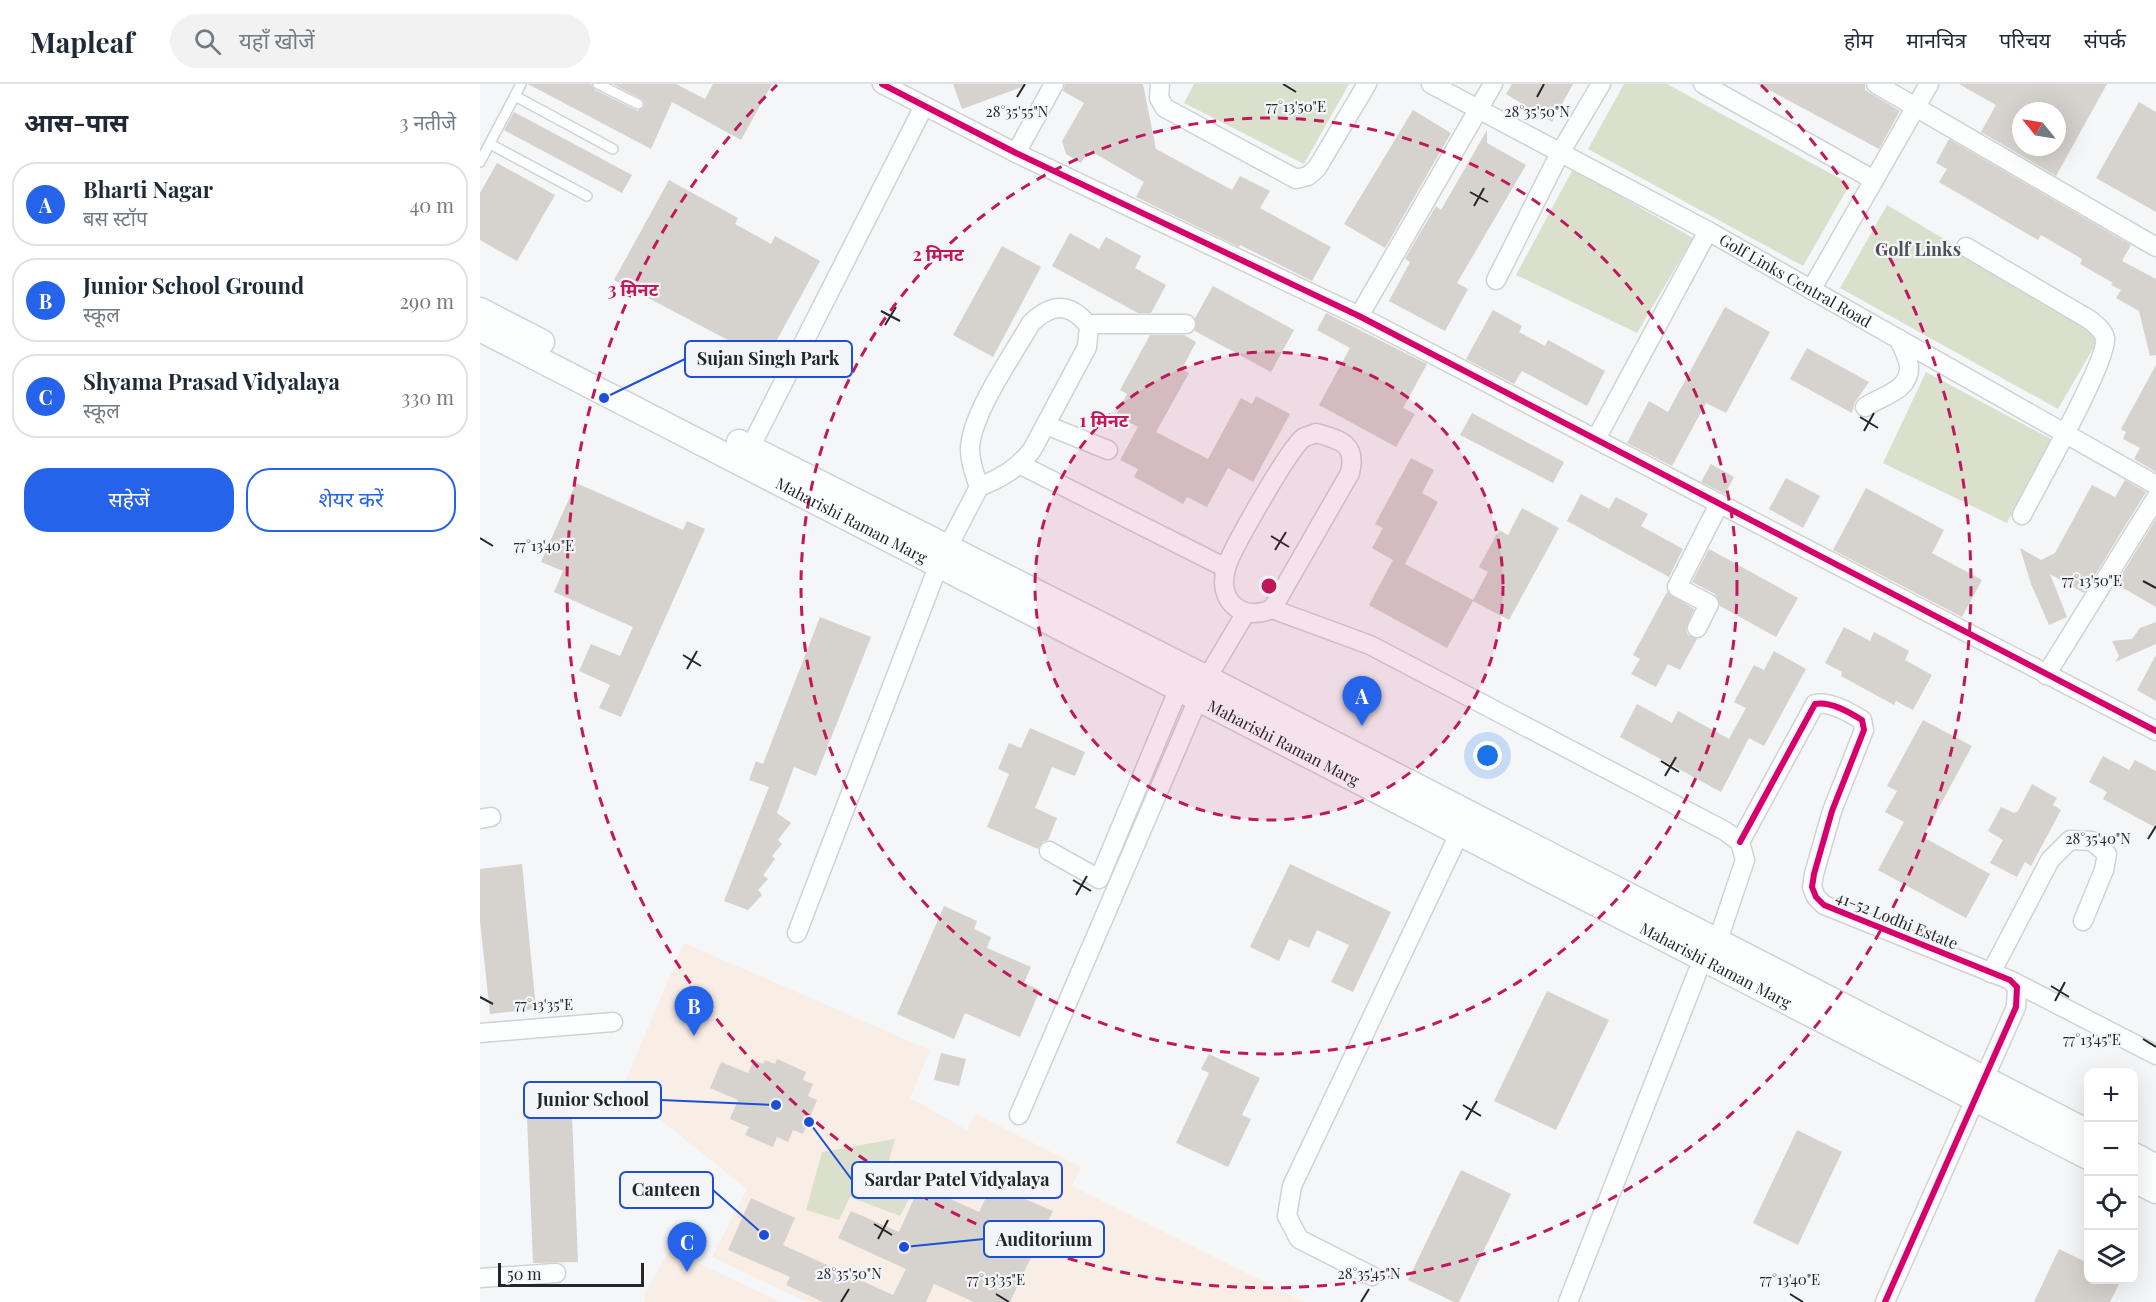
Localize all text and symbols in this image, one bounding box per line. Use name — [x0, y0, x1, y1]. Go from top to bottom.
search box — [170, 14, 590, 68]
text: Mapleaf — [30, 23, 134, 60]
icon: search — [191, 25, 224, 58]
text: यहाँ खोजें — [239, 25, 315, 55]
text: होम — [1844, 25, 1873, 53]
text: मानचित्र — [1906, 25, 1966, 53]
text: परिचय — [1999, 25, 2051, 53]
text: संपर्क — [2084, 25, 2126, 53]
text: 77°13'50"E — [1266, 96, 1326, 116]
text: 28°35'55"N — [986, 101, 1049, 121]
text: 28°35'50"N — [1504, 101, 1570, 121]
north arrow — [2012, 102, 2066, 156]
text: आस-पास — [24, 104, 128, 139]
text: 3 नतीजे — [399, 108, 456, 135]
text: Bharti Nagar — [83, 174, 213, 204]
text: A — [39, 191, 52, 218]
text: 40 m — [409, 191, 454, 218]
text: बस स्टॉप — [83, 204, 147, 231]
street label: Golf Links Central Road — [1716, 229, 1876, 332]
district label: Golf Links — [1875, 237, 1961, 261]
text: 2 मिनट — [912, 242, 964, 266]
text: Junior School Ground — [83, 270, 304, 300]
text: 3 मिनट — [608, 277, 659, 301]
text: B — [39, 287, 52, 314]
text: 290 m — [400, 287, 454, 314]
text: स्कूल — [83, 300, 120, 327]
callout: Sujan Singh Park — [685, 341, 852, 377]
text: Sujan Singh Park — [697, 346, 840, 370]
text: Shyama Prasad Vidyalaya — [83, 366, 340, 396]
text: C — [38, 383, 53, 410]
text: 330 m — [401, 383, 454, 410]
text: स्कूल — [83, 396, 120, 423]
text: 1 मिनट — [1080, 408, 1129, 432]
button: सहेजें — [24, 468, 234, 532]
button: शेयर करें — [246, 468, 456, 532]
street label: Maharishi Raman Marg — [772, 472, 932, 568]
text: 77°13'40"E — [514, 535, 574, 555]
text: 77°13'50"E — [2062, 570, 2122, 590]
centre of rings — [1259, 576, 1279, 596]
pin: A — [1342, 676, 1382, 726]
street label: Maharishi Raman Marg — [1205, 695, 1364, 790]
your location — [1473, 741, 1502, 770]
text: 28°35'40"N — [2065, 828, 2131, 848]
street label: 41-52 Lodhi Estate — [1833, 886, 1961, 954]
street label: Maharishi Raman Marg — [1637, 917, 1796, 1013]
pin: B — [674, 986, 714, 1036]
text: 77°13'35"E — [515, 994, 573, 1014]
text: 77°13'45"E — [2063, 1029, 2121, 1049]
map controls — [2084, 1068, 2138, 1284]
button: + — [2084, 1068, 2138, 1122]
callout: Junior School — [524, 1082, 661, 1118]
text: Junior School — [536, 1087, 650, 1111]
button: − — [2084, 1122, 2138, 1176]
callout: Sardar Patel Vidyalaya — [852, 1162, 1062, 1198]
text: Sardar Patel Vidyalaya — [864, 1167, 1050, 1191]
callout: Canteen — [620, 1172, 713, 1208]
button: locate — [2084, 1176, 2138, 1230]
text: Canteen — [632, 1177, 700, 1201]
callout: Auditorium — [984, 1221, 1104, 1257]
pin: C — [668, 1222, 706, 1272]
text: Auditorium — [995, 1227, 1093, 1251]
button: layers — [2084, 1230, 2138, 1284]
scale bar — [498, 1260, 644, 1288]
text: 50 m — [507, 1263, 541, 1284]
text: 28°35'50"N — [816, 1263, 882, 1283]
text: 28°35'45"N — [1338, 1263, 1401, 1283]
text: 77°13'35"E — [967, 1269, 1025, 1289]
text: 77°13'40"E — [1760, 1269, 1820, 1289]

